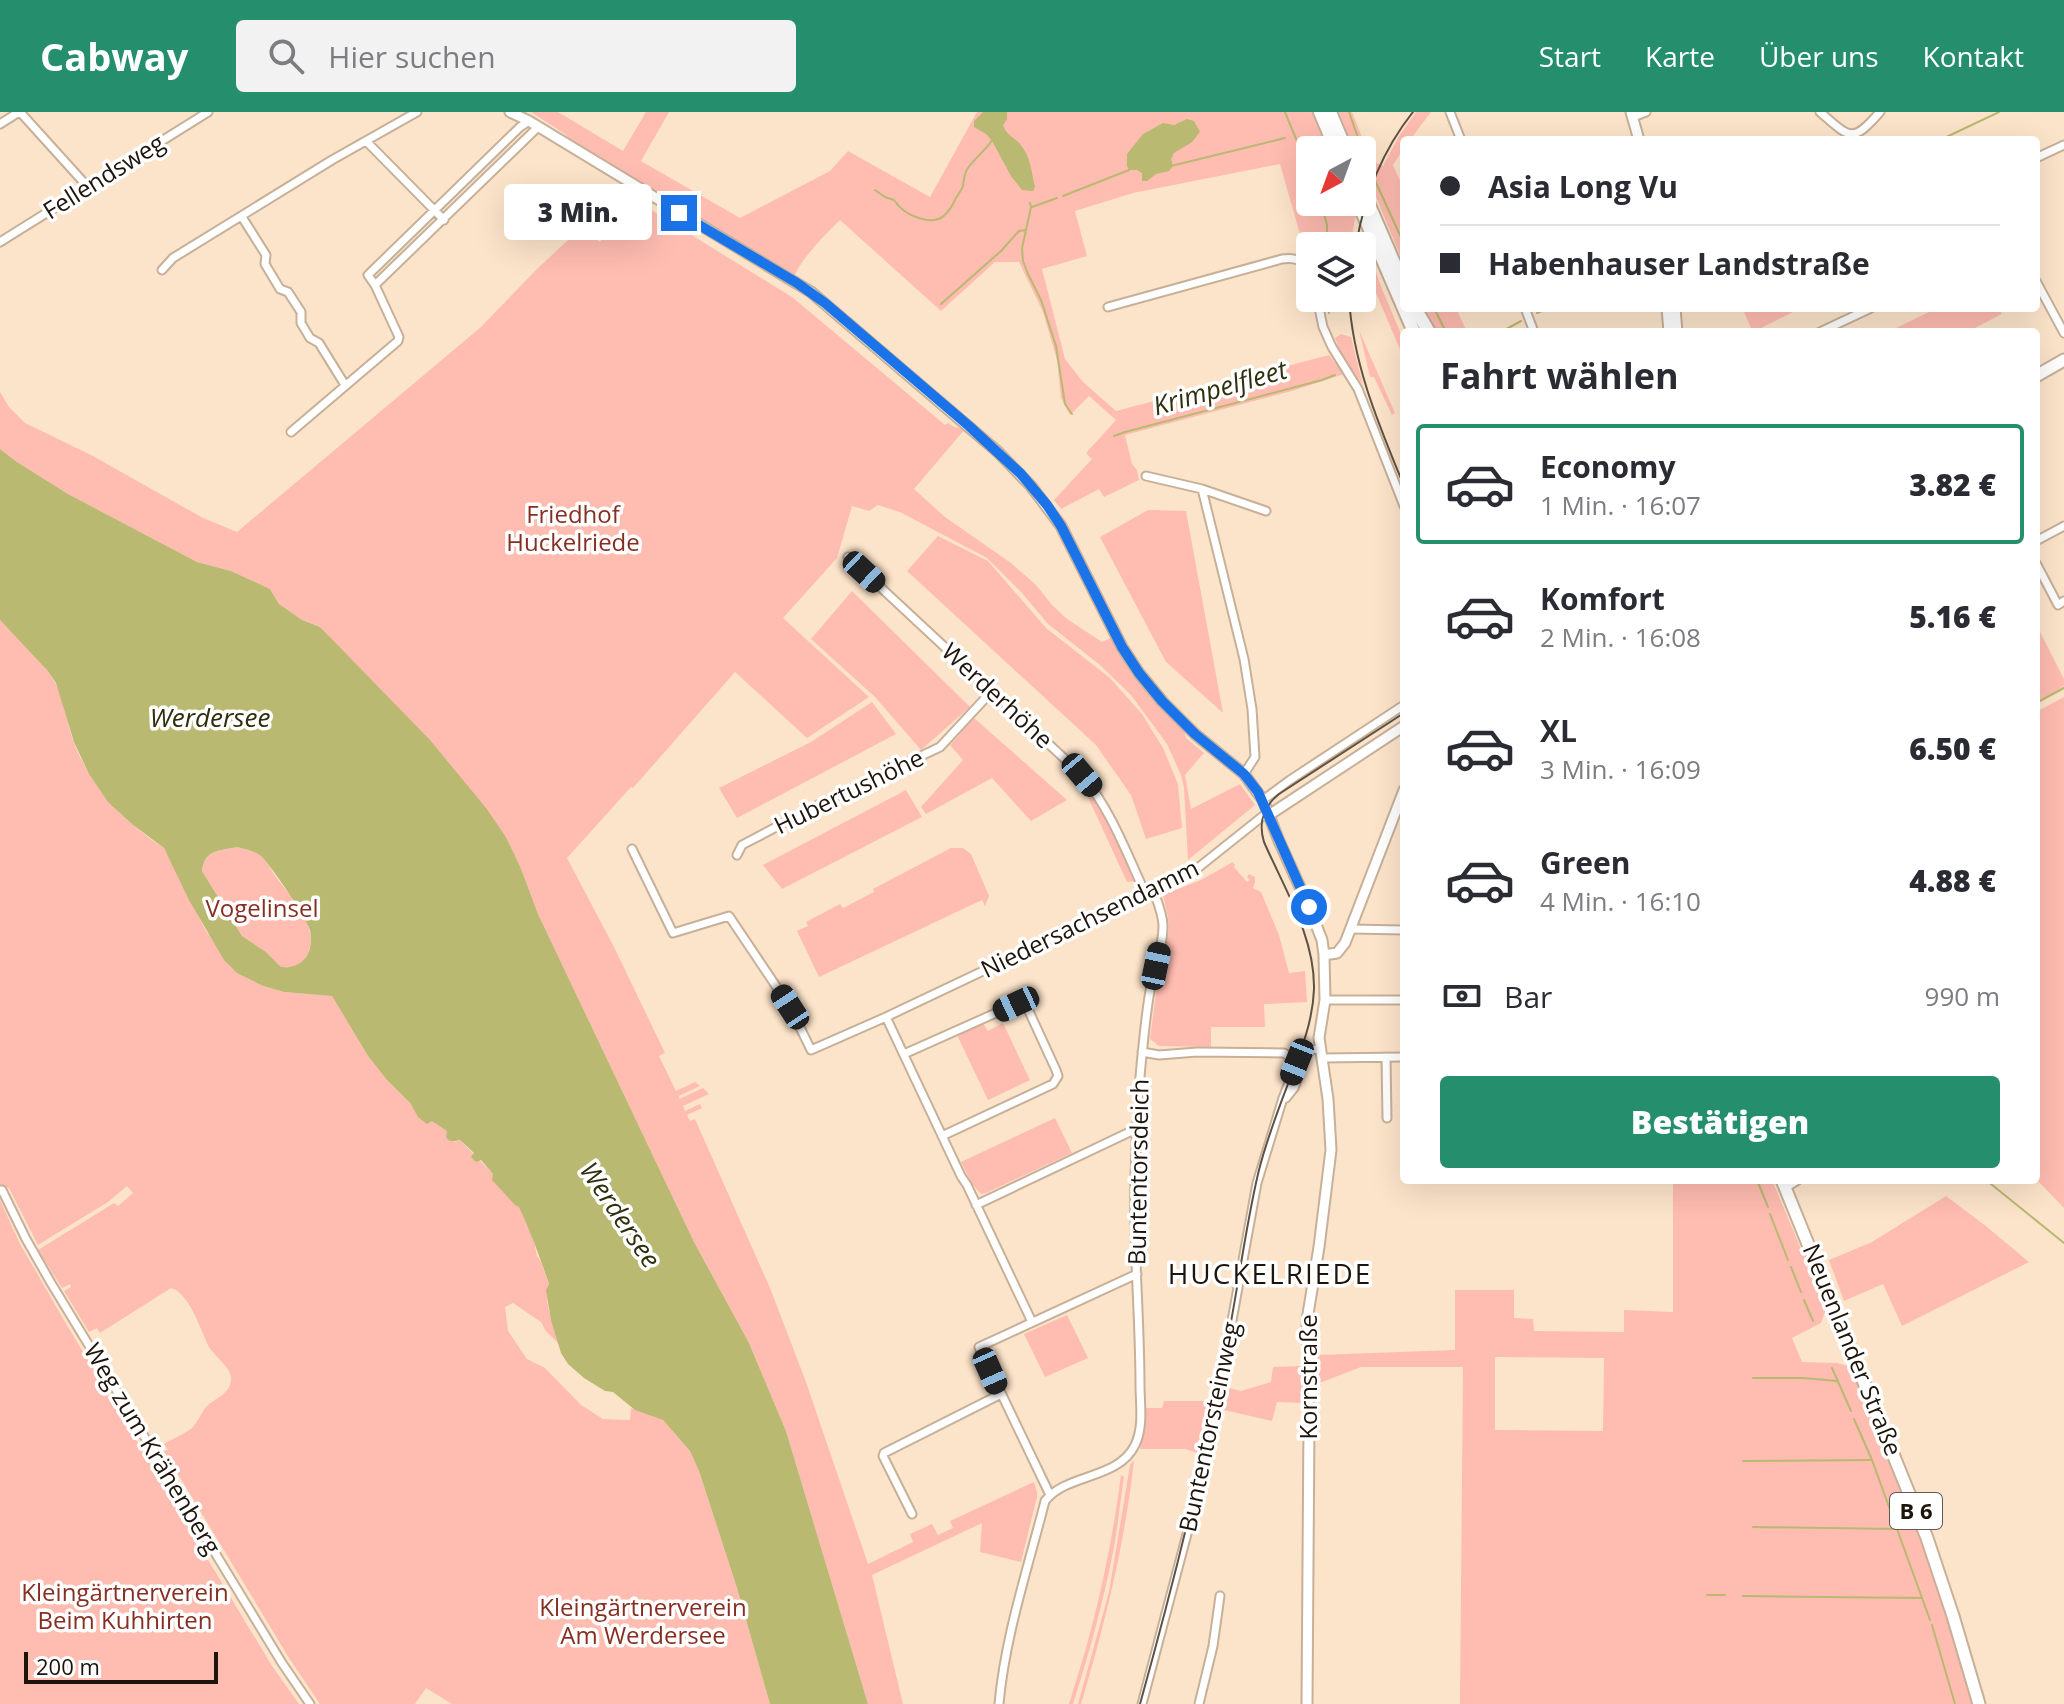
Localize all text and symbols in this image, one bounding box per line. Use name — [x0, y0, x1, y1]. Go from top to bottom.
search box — [236, 20, 796, 92]
text: Cabway — [40, 30, 188, 82]
icon: search — [264, 34, 308, 78]
text: Hier suchen — [328, 36, 496, 77]
text: Start — [1539, 37, 1601, 75]
text: Karte — [1645, 37, 1715, 75]
text: Über uns — [1759, 37, 1879, 75]
text: Kontakt — [1923, 37, 2024, 75]
street label: Fellendsweg — [36, 125, 170, 226]
north arrow — [1296, 136, 1376, 216]
map controls — [1296, 136, 1376, 312]
text: Asia Long Vu — [1488, 166, 1678, 207]
callout: 3 Min. — [503, 185, 651, 241]
text: 3 Min. — [538, 194, 618, 230]
route end — [661, 195, 697, 231]
button: layers — [1296, 232, 1376, 312]
text: Habenhauser Landstraße — [1488, 243, 1870, 284]
water label: Krimpelfleet — [1149, 350, 1292, 423]
text: Fahrt wählen — [1440, 351, 1679, 400]
text: Economy — [1540, 446, 1676, 487]
icon: car — [1444, 448, 1516, 520]
text: 3.82 € — [1909, 464, 1996, 505]
text: 1 Min. · 16:07 — [1540, 487, 1701, 523]
park label: Friedhof Huckelriede — [506, 497, 640, 558]
car — [838, 547, 890, 597]
text: Komfort — [1540, 578, 1665, 619]
icon: car — [1444, 580, 1516, 652]
text: 5.16 € — [1909, 596, 1996, 637]
text: 2 Min. · 16:08 — [1540, 619, 1701, 655]
street label: Werderhöhe — [935, 635, 1061, 755]
water label: Werdersee — [150, 699, 270, 735]
text: XL — [1540, 710, 1577, 751]
icon: car — [1444, 712, 1516, 784]
text: 6.50 € — [1909, 728, 1996, 769]
street label: Hubertushöhe — [768, 740, 929, 841]
car — [1057, 749, 1107, 801]
text: 3 Min. · 16:09 — [1540, 751, 1701, 787]
text: Green — [1540, 842, 1631, 883]
icon: car — [1444, 844, 1516, 916]
street label: Niedersachsendamm — [975, 851, 1204, 985]
text: 4.88 € — [1909, 860, 1996, 901]
text: 4 Min. · 16:10 — [1540, 883, 1701, 919]
route start — [1291, 889, 1327, 925]
park label: Vogelinsel — [205, 891, 319, 924]
car — [1139, 940, 1173, 992]
icon: cash — [1440, 974, 1484, 1018]
text: Bar — [1504, 976, 1552, 1017]
text: 990 m — [1925, 978, 2000, 1014]
car — [767, 980, 813, 1034]
car — [989, 983, 1043, 1025]
car — [1277, 1035, 1317, 1089]
button: Bestätigen — [1440, 1076, 2000, 1168]
street label: Buntentorsdeich — [1119, 1079, 1156, 1265]
water label: Werdersee — [572, 1154, 670, 1275]
street label: Neuenlander Straße — [1796, 1238, 1911, 1460]
district label: HUCKELRIEDE — [1168, 1254, 1372, 1292]
street label: Kornstraße — [1291, 1314, 1324, 1440]
street label: Buntentorsteinweg — [1170, 1319, 1247, 1535]
street label: Weg zum Krähenberg — [77, 1336, 230, 1560]
car — [969, 1344, 1011, 1398]
road number: B 6 — [1890, 1493, 1942, 1529]
park label: Kleingärtnerverein Beim Kuhhirten — [21, 1575, 229, 1636]
park label: Kleingärtnerverein Am Werdersee — [539, 1590, 747, 1651]
scale bar — [24, 1648, 218, 1684]
text: 200 m — [36, 1651, 100, 1681]

